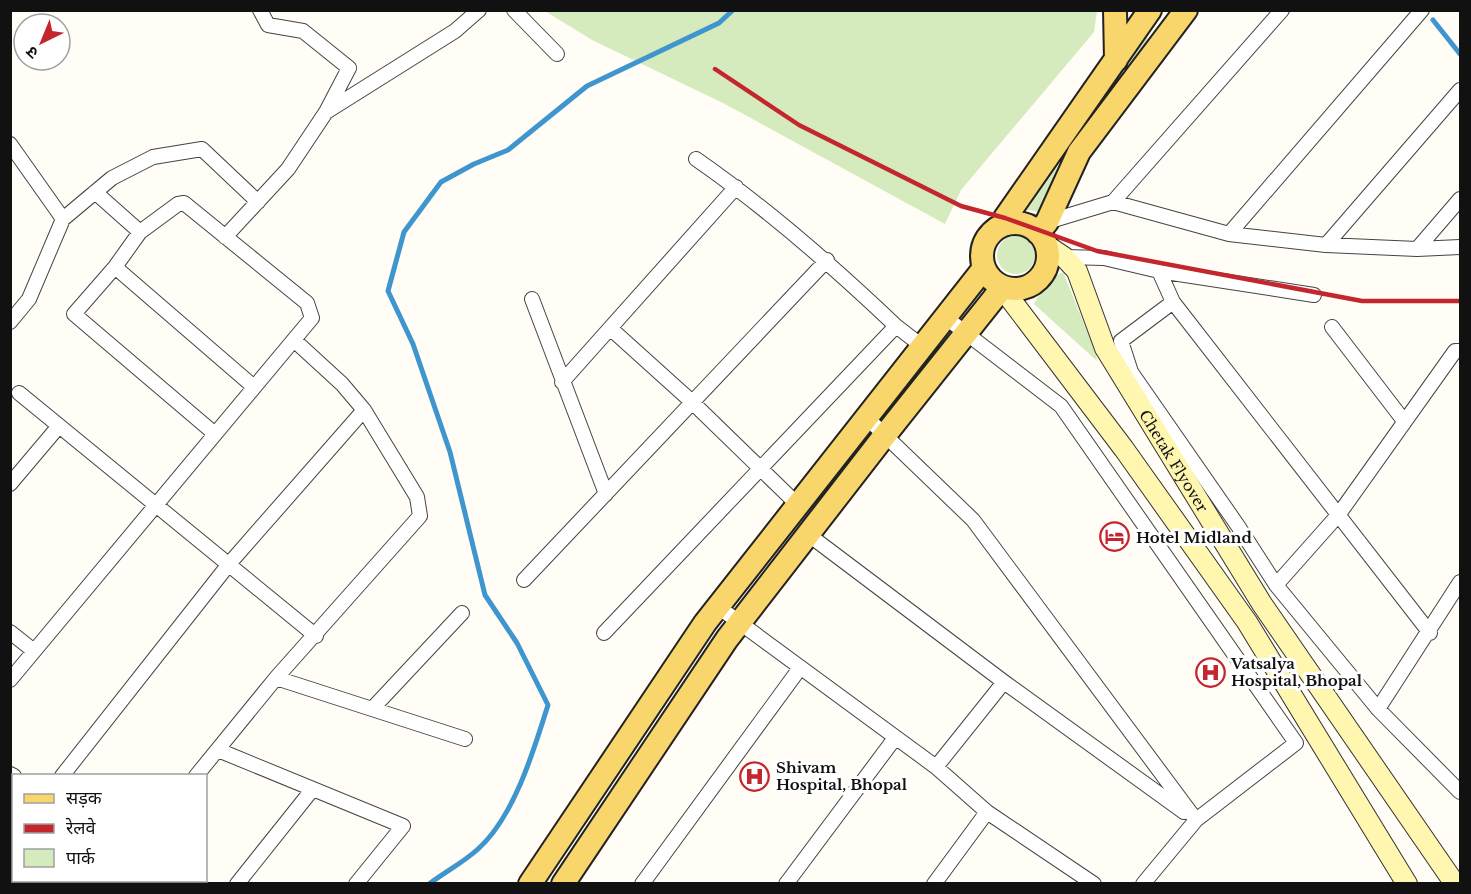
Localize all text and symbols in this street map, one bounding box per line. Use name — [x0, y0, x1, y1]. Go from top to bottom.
north arrow — [12, 12, 72, 72]
text: उ — [21, 42, 42, 63]
street label: Chetak Flyover — [1136, 406, 1213, 516]
hotel icon: Hotel Midland — [1099, 521, 1131, 553]
place label: Hotel Midland — [1136, 528, 1252, 547]
place label: Vatsalya Hospital, Bhopal — [1230, 654, 1363, 690]
hospital icon: Vatsalya Hospital, Bhopal — [1194, 656, 1226, 688]
place label: Shivam Hospital, Bhopal — [776, 758, 908, 794]
hospital icon: Shivam Hospital, Bhopal — [739, 760, 771, 792]
legend — [12, 774, 207, 882]
text: सड़क — [66, 787, 103, 809]
text: रेलवे — [65, 817, 97, 839]
text: पार्क — [66, 847, 96, 869]

